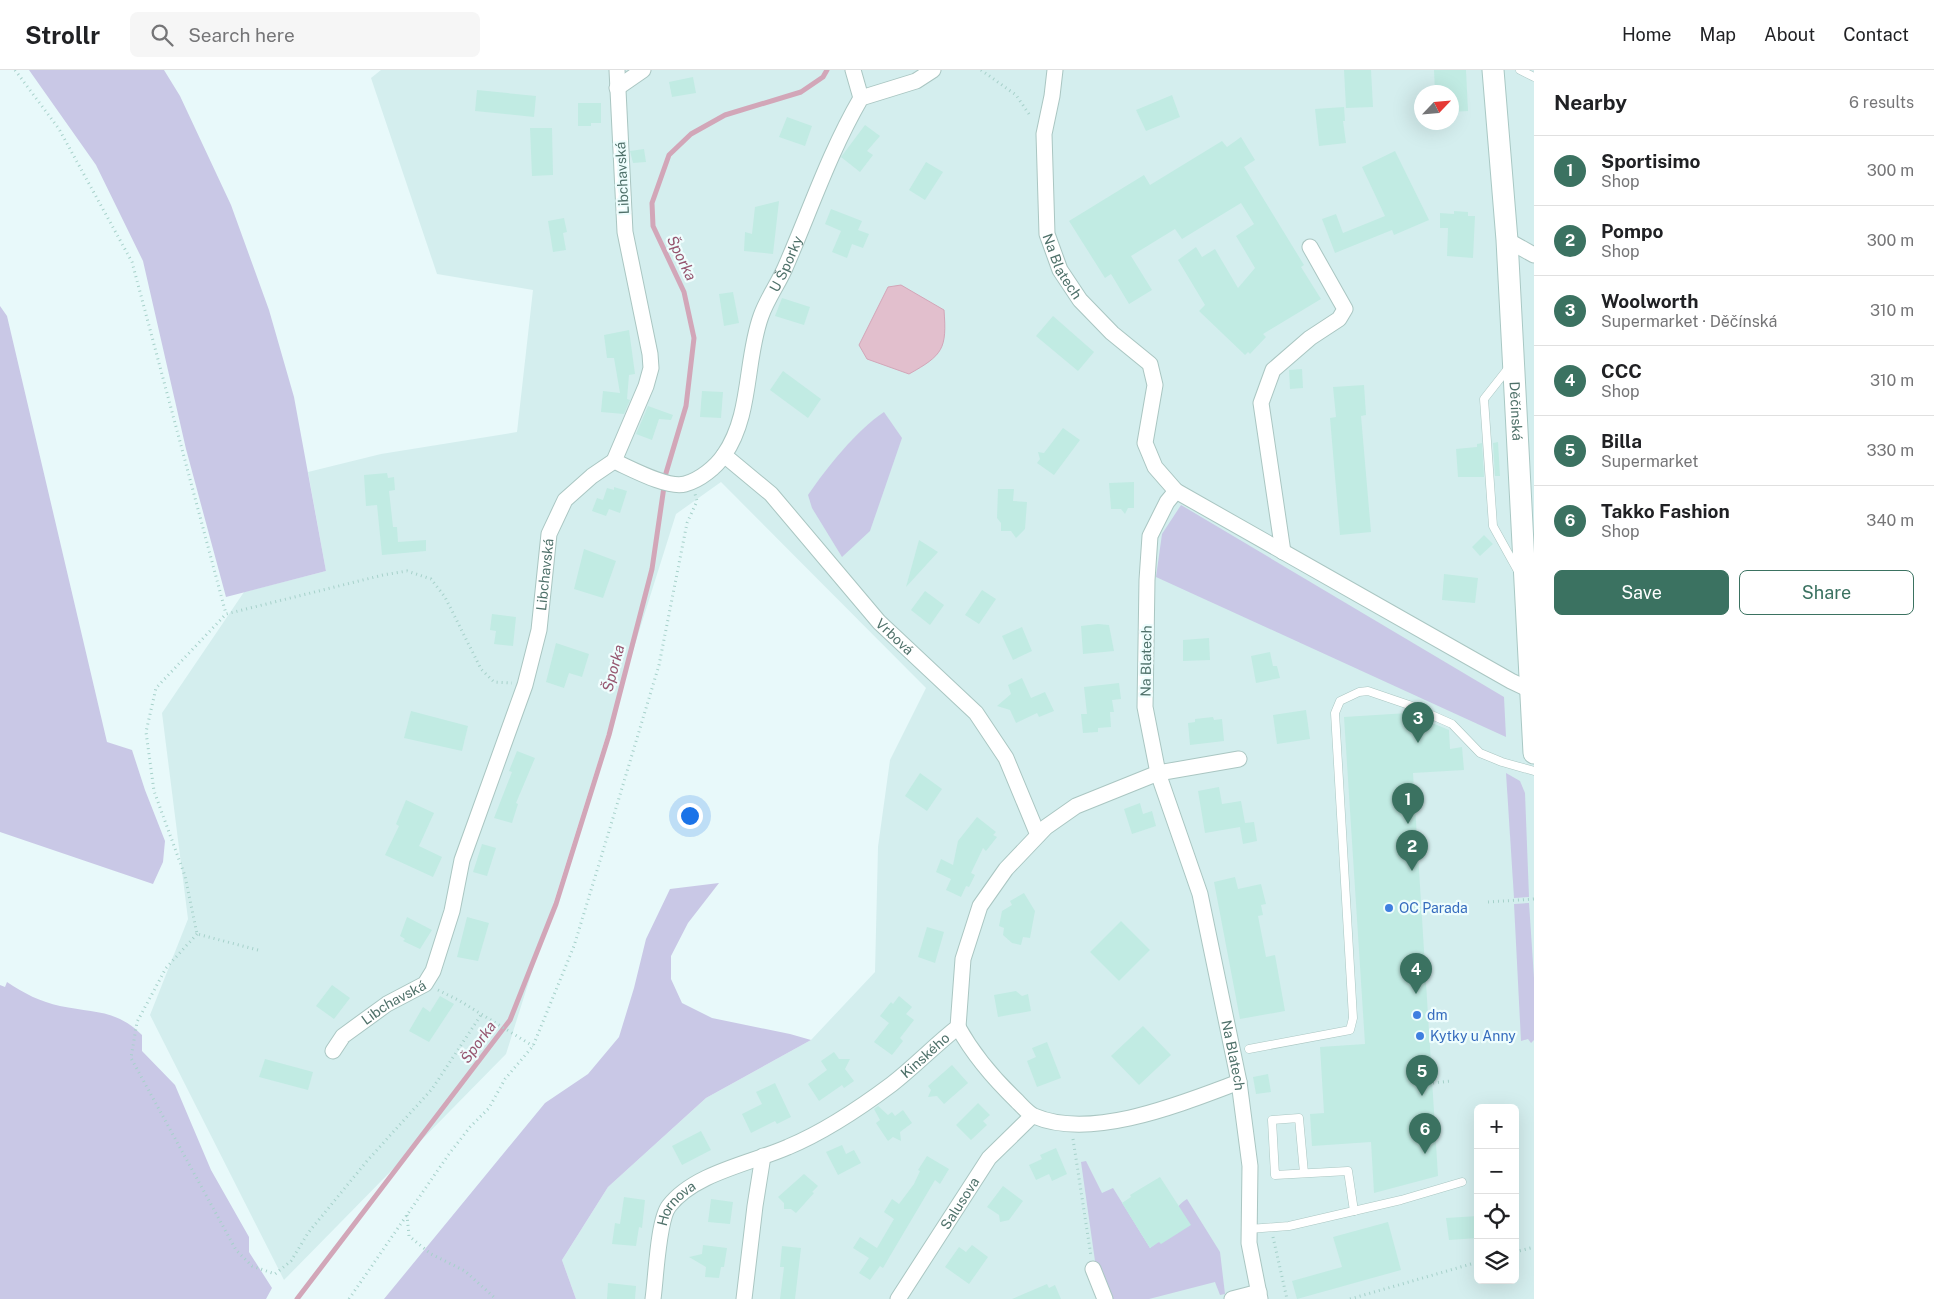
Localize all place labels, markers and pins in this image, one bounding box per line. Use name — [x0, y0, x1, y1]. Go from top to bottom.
pin: 3 — [1402, 702, 1434, 743]
pin: 1 — [1392, 783, 1424, 824]
pin: 2 — [1396, 830, 1428, 871]
place label: OC Parada — [1399, 900, 1468, 916]
marker: OC Parada — [1383, 902, 1395, 914]
pin: 4 — [1400, 953, 1432, 994]
place label: dm — [1427, 1007, 1448, 1023]
marker: dm — [1411, 1009, 1423, 1021]
place label: Kytky u Anny — [1430, 1028, 1516, 1044]
marker: Kytky u Anny — [1414, 1030, 1426, 1042]
pin: 5 — [1406, 1055, 1438, 1096]
pin: 6 — [1409, 1113, 1441, 1154]

